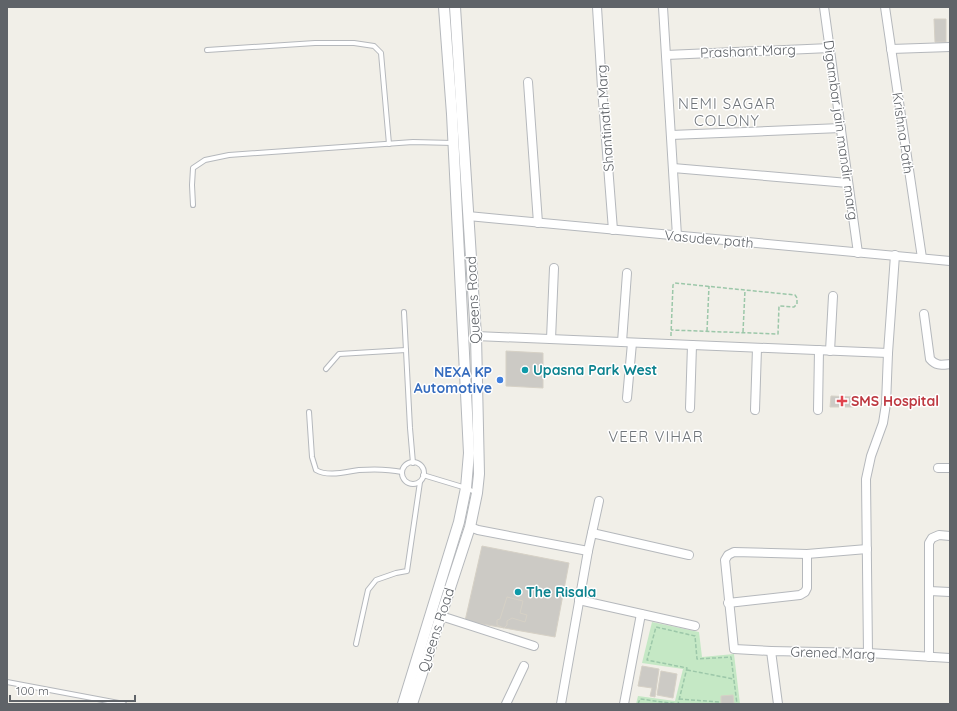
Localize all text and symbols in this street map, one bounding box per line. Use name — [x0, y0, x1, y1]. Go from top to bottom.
street label: Digambar jain mandir marg — [819, 39, 863, 221]
street label: Prashant Marg — [700, 40, 796, 62]
street label: Shantinath Marg — [592, 64, 618, 172]
street label: Krishna Path — [888, 91, 918, 175]
district label: NEMI SAGAR COLONY — [678, 94, 776, 130]
street label: Vasudev path — [664, 226, 754, 252]
street label: Queens Road — [462, 256, 484, 344]
place label: Upasna Park West — [533, 361, 657, 379]
place label: NEXA KP Automotive — [414, 363, 492, 397]
marker: Upasna Park West — [520, 365, 530, 375]
marker: NEXA KP Automotive — [495, 375, 505, 385]
place label: SMS Hospital — [851, 392, 939, 410]
marker: SMS Hospital — [836, 395, 848, 407]
district label: VEER VIHAR — [608, 427, 704, 446]
place label: The Risala — [526, 583, 596, 601]
street label: Queens Road — [414, 585, 458, 675]
marker: The Risala — [513, 587, 523, 597]
street label: Grened Marg — [790, 643, 876, 663]
scale bar — [10, 677, 135, 703]
text: 100 m — [16, 683, 49, 698]

